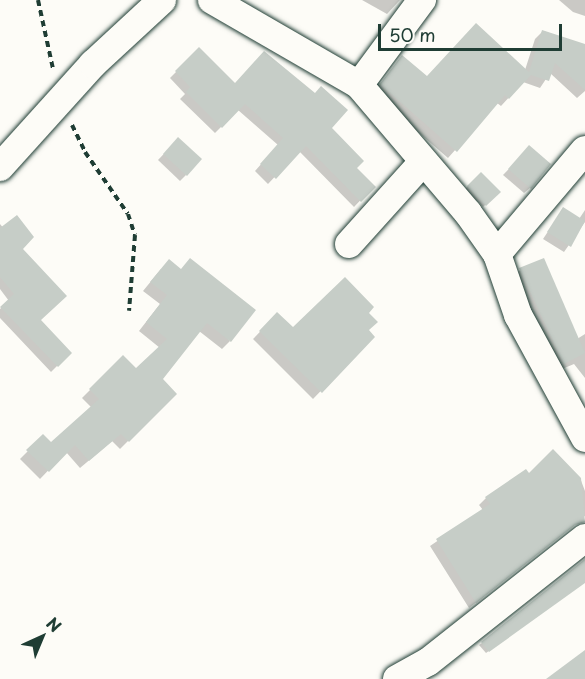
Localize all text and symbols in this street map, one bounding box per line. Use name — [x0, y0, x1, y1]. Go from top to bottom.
scale bar — [381, 12, 566, 50]
text: 50 m — [389, 21, 436, 48]
north arrow — [12, 607, 72, 667]
text: N — [42, 611, 67, 637]

